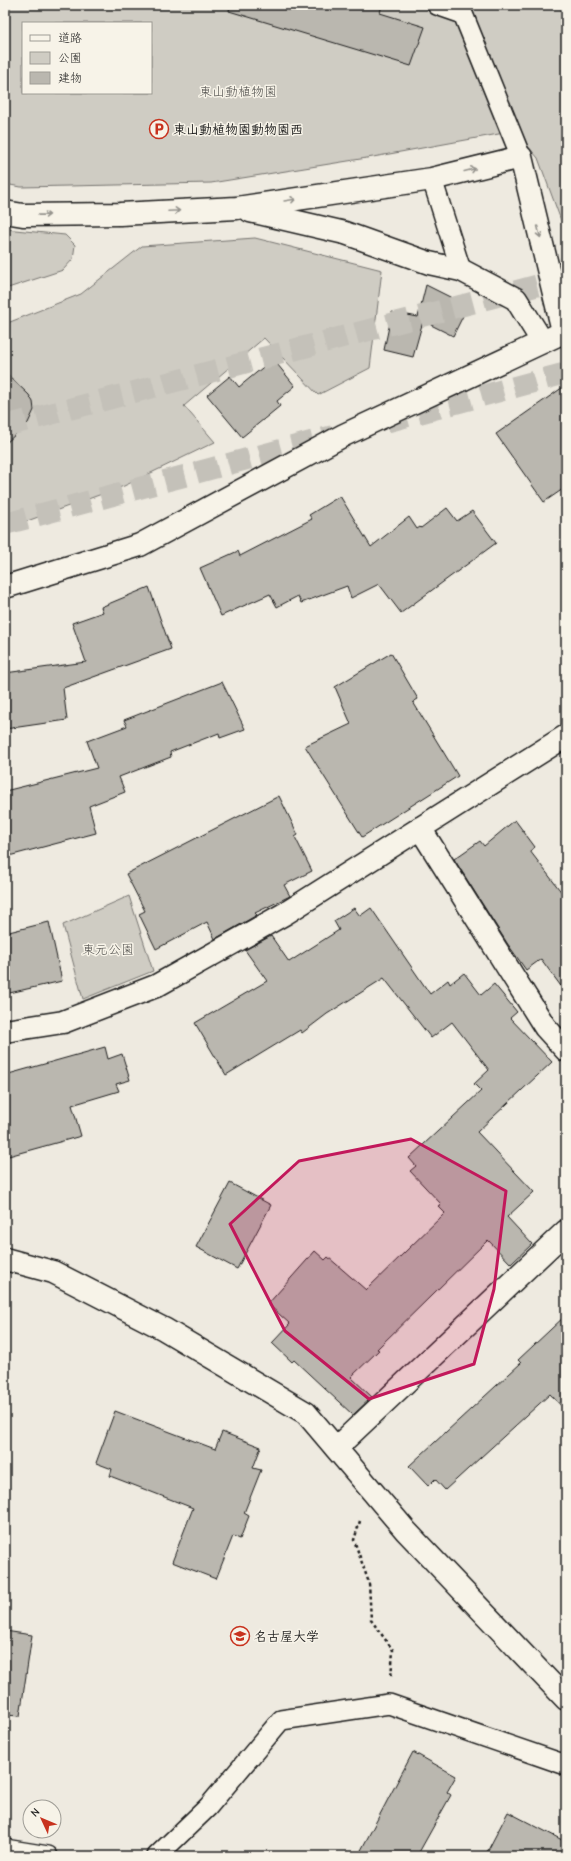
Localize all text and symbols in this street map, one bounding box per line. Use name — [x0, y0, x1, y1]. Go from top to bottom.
legend — [22, 22, 152, 94]
text: 道路 — [58, 31, 82, 45]
text: 公園 — [58, 51, 82, 65]
text: 建物 — [58, 71, 82, 85]
park label: 東山動植物園 — [199, 84, 277, 99]
parking icon: 東山動植物園動物園西 — [148, 118, 170, 140]
place label: 東山動植物園動物園西 — [173, 122, 303, 137]
one-way arrow — [463, 165, 476, 173]
one-way arrow — [283, 196, 296, 204]
one-way arrow — [167, 207, 180, 215]
one-way arrow — [37, 211, 50, 219]
one-way arrow — [536, 226, 543, 239]
park label: 東元公園 — [82, 942, 134, 957]
school or university icon: 名古屋大学 — [229, 1625, 251, 1647]
place label: 名古屋大学 — [254, 1629, 319, 1644]
north arrow — [22, 1799, 62, 1839]
text: N — [28, 1805, 42, 1820]

